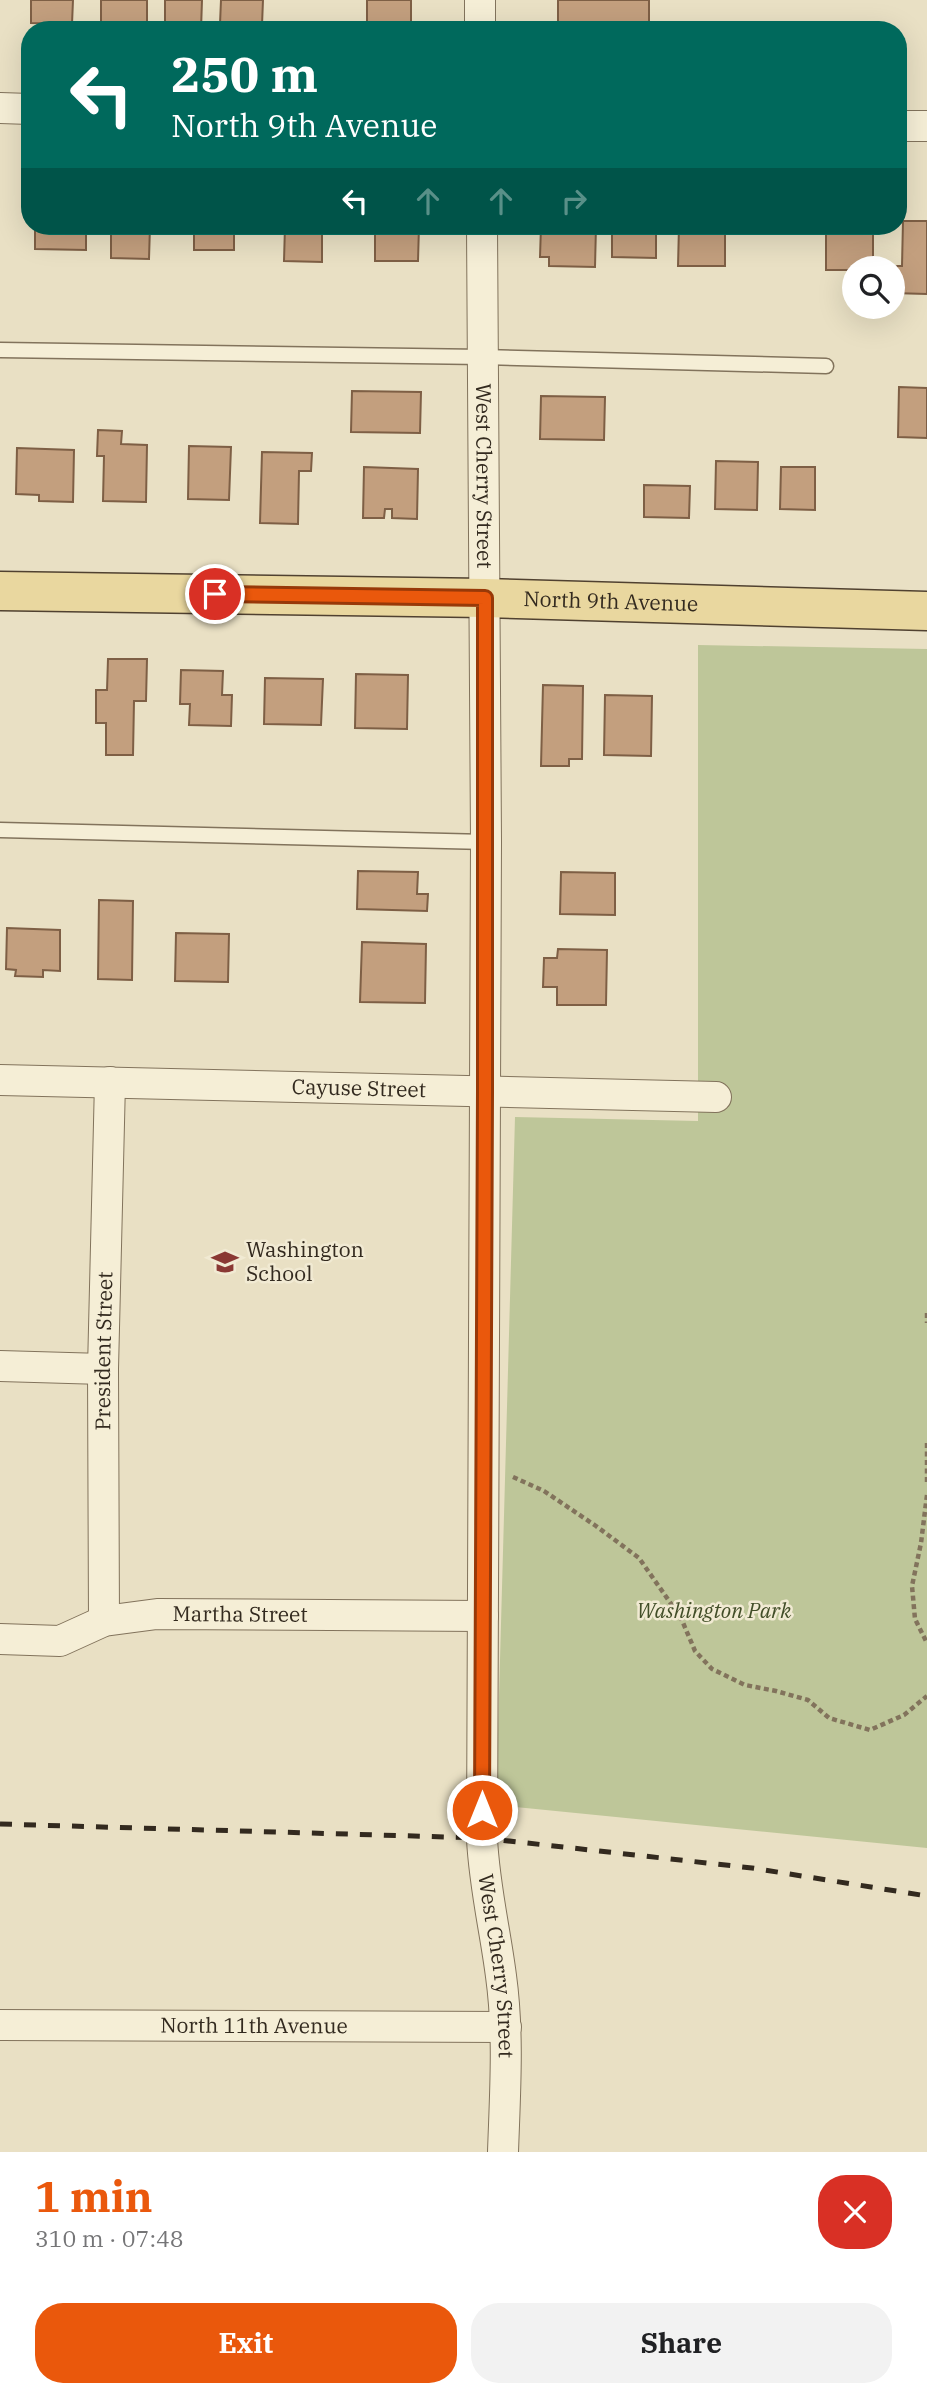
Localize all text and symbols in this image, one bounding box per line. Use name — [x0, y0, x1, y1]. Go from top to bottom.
text: 250 m — [171, 42, 318, 105]
icon: left — [56, 49, 147, 140]
text: North 9th Avenue — [171, 104, 437, 146]
icon: left — [336, 182, 374, 220]
icon: ahead — [409, 182, 447, 220]
icon: ahead — [482, 182, 520, 220]
icon: right — [555, 182, 593, 220]
map controls — [842, 256, 905, 319]
button: search — [842, 256, 905, 319]
street label: West Cherry Street — [470, 383, 499, 569]
pin — [185, 564, 245, 624]
icon: arrive — [196, 575, 234, 613]
street label: North 9th Avenue — [523, 584, 699, 617]
street label: Cayuse Street — [291, 1072, 426, 1103]
place label: Washington School — [246, 1235, 364, 1287]
school or university icon: Washington School — [210, 1247, 240, 1277]
street label: President Street — [88, 1271, 118, 1431]
park label: Washington Park — [637, 1596, 792, 1624]
street label: Martha Street — [172, 1599, 308, 1628]
position arrow — [445, 1773, 519, 1847]
street label: West Cherry Street — [472, 1872, 521, 2058]
street label: North 11th Avenue — [160, 2011, 348, 2039]
text: 1 min — [35, 2169, 153, 2224]
button: close — [818, 2175, 892, 2249]
text: 310 m · 07:48 — [35, 2223, 184, 2253]
button: Exit — [35, 2303, 457, 2383]
button: Share — [471, 2303, 892, 2383]

